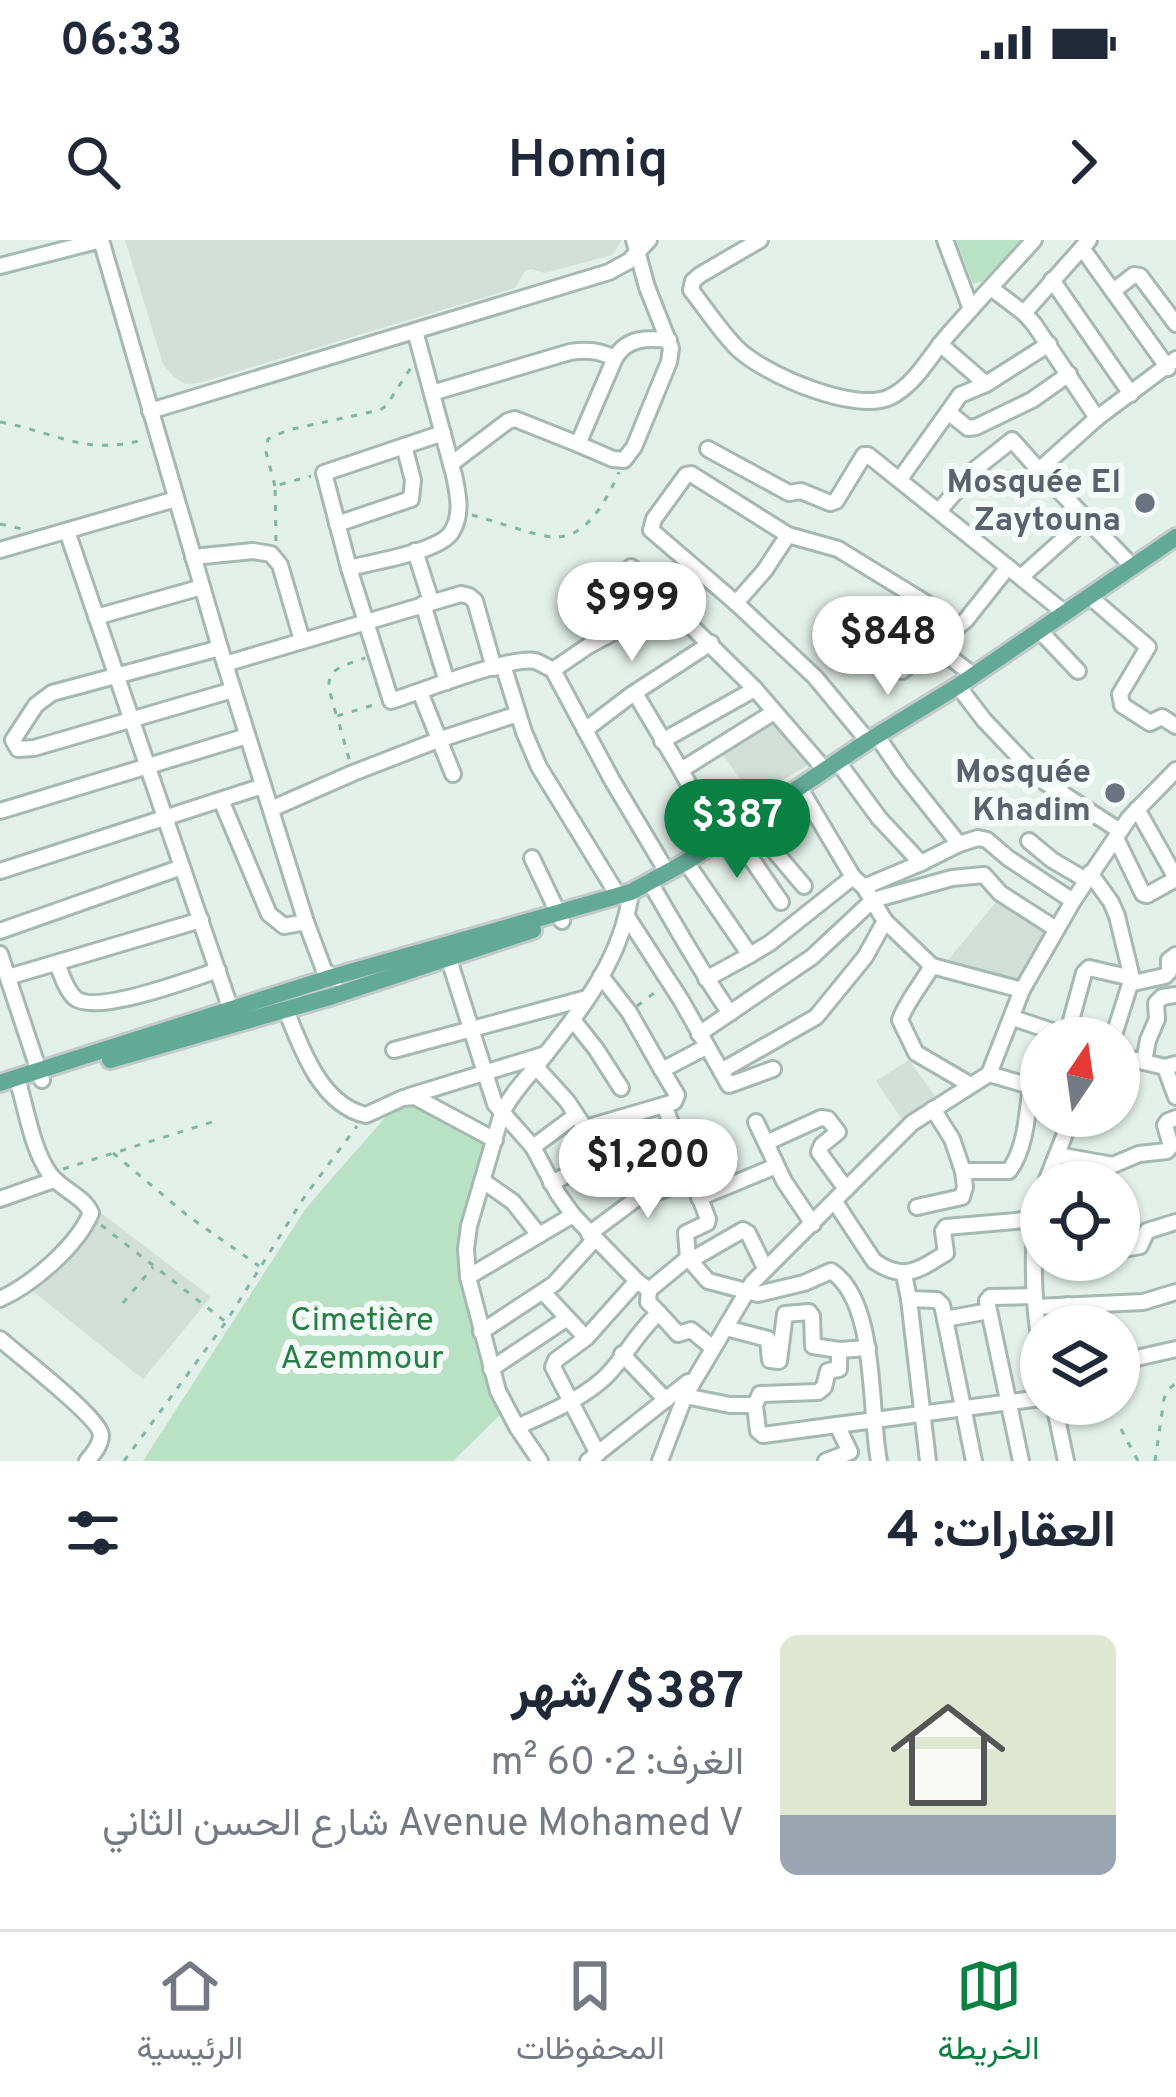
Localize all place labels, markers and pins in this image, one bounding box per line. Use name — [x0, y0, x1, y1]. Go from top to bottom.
place label: Mosquée El Zaytouna — [946, 463, 1121, 543]
marker: Mosquée El Zaytouna — [1132, 490, 1158, 516]
pin: $999 — [561, 562, 703, 664]
pin: $848 — [817, 596, 959, 698]
place label: Mosquée Khadim — [955, 753, 1091, 833]
pin: $387 — [666, 779, 808, 881]
marker: Mosquée Khadim — [1102, 780, 1128, 806]
pin: $1,200 — [550, 1119, 746, 1221]

